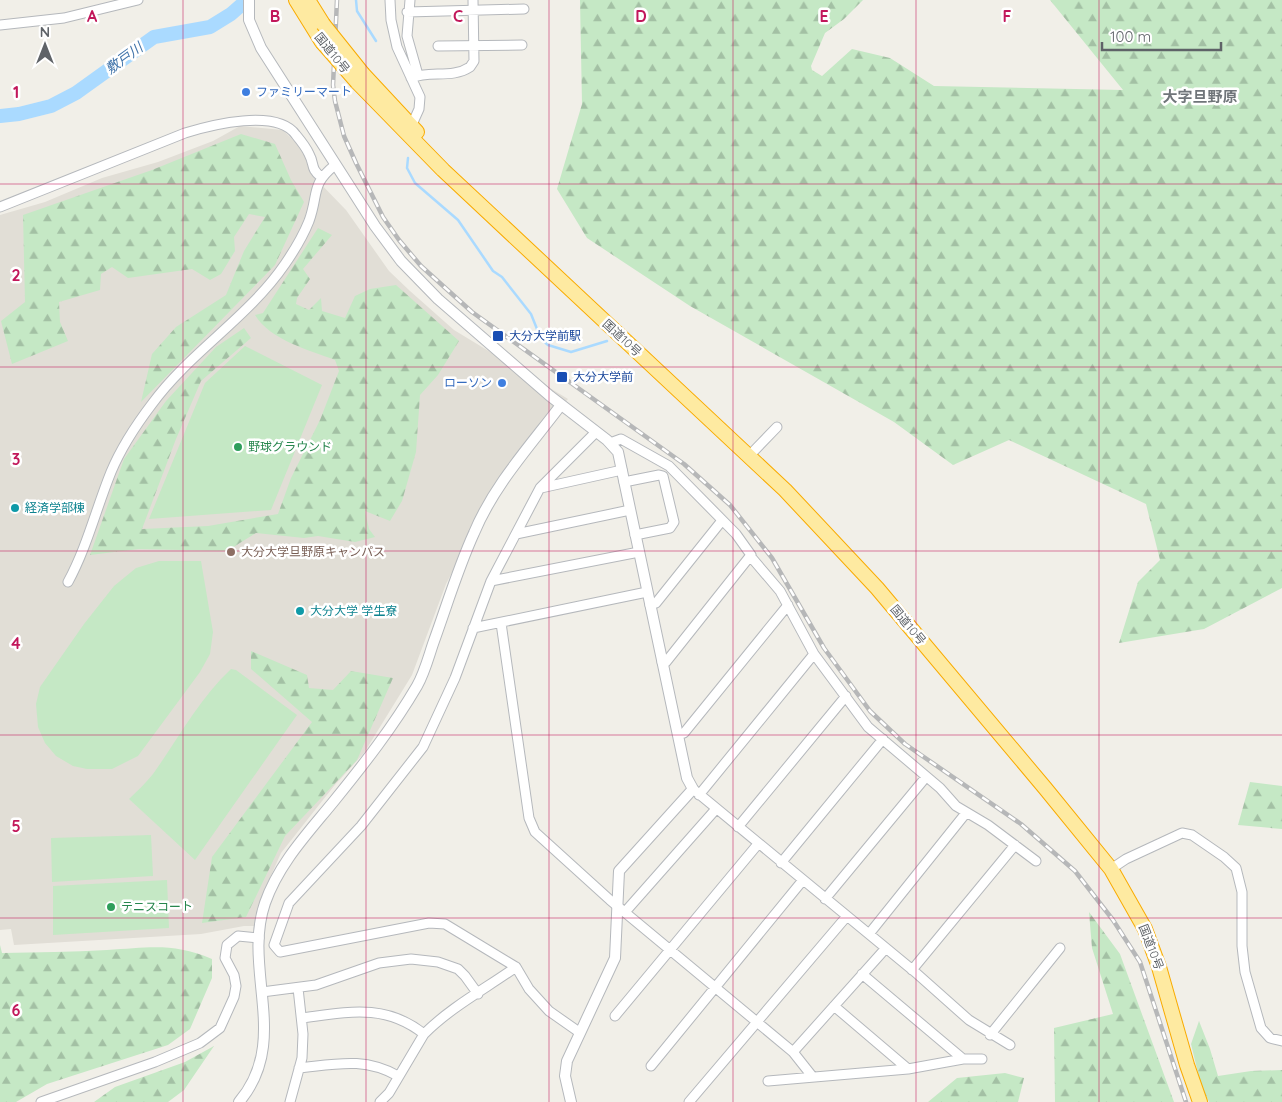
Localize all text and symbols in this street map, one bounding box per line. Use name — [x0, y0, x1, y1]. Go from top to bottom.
text: A — [87, 6, 98, 26]
text: B — [270, 6, 280, 26]
text: C — [453, 6, 463, 26]
text: D — [635, 6, 647, 26]
text: E — [819, 6, 829, 26]
text: F — [1003, 6, 1012, 26]
north arrow — [20, 20, 70, 70]
scale bar — [1102, 20, 1221, 52]
text: N — [40, 23, 50, 41]
text: 100 m — [1110, 27, 1151, 46]
street label: 国道10号 — [312, 29, 353, 76]
water label: 敷戸川 — [102, 37, 148, 78]
text: 1 — [13, 82, 19, 102]
place label: ファミリーマート — [256, 84, 352, 99]
marker: ファミリーマート — [240, 86, 252, 98]
district label: 大字旦野原 — [1162, 87, 1238, 106]
text: 2 — [11, 265, 21, 285]
street label: 国道10号 — [600, 316, 645, 359]
place label: 大分大学前駅 — [509, 328, 581, 343]
marker: 大分大学前駅 — [491, 329, 505, 343]
place label: 大分大学前 — [573, 369, 633, 384]
marker: 大分大学前 — [555, 370, 569, 384]
place label: ローソン — [444, 375, 492, 390]
marker: ローソン — [496, 377, 508, 389]
place label: 野球グラウンド — [248, 439, 332, 454]
marker: 野球グラウンド — [232, 441, 244, 453]
text: 3 — [12, 449, 20, 469]
place label: 経済学部棟 — [25, 500, 85, 515]
marker: 経済学部棟 — [9, 502, 21, 514]
place label: 大分大学旦野原キャンパス — [241, 544, 385, 559]
marker: 大分大学旦野原キャンパス — [225, 546, 237, 558]
street label: 国道10号 — [887, 602, 929, 648]
place label: 大分大学 学生寮 — [310, 603, 397, 618]
marker: 大分大学 学生寮 — [294, 605, 306, 617]
text: 4 — [11, 633, 21, 653]
text: 5 — [11, 816, 21, 836]
place label: テニスコート — [121, 899, 193, 914]
marker: テニスコート — [105, 901, 117, 913]
street label: 国道10号 — [1136, 922, 1167, 972]
text: 6 — [12, 1000, 21, 1020]

